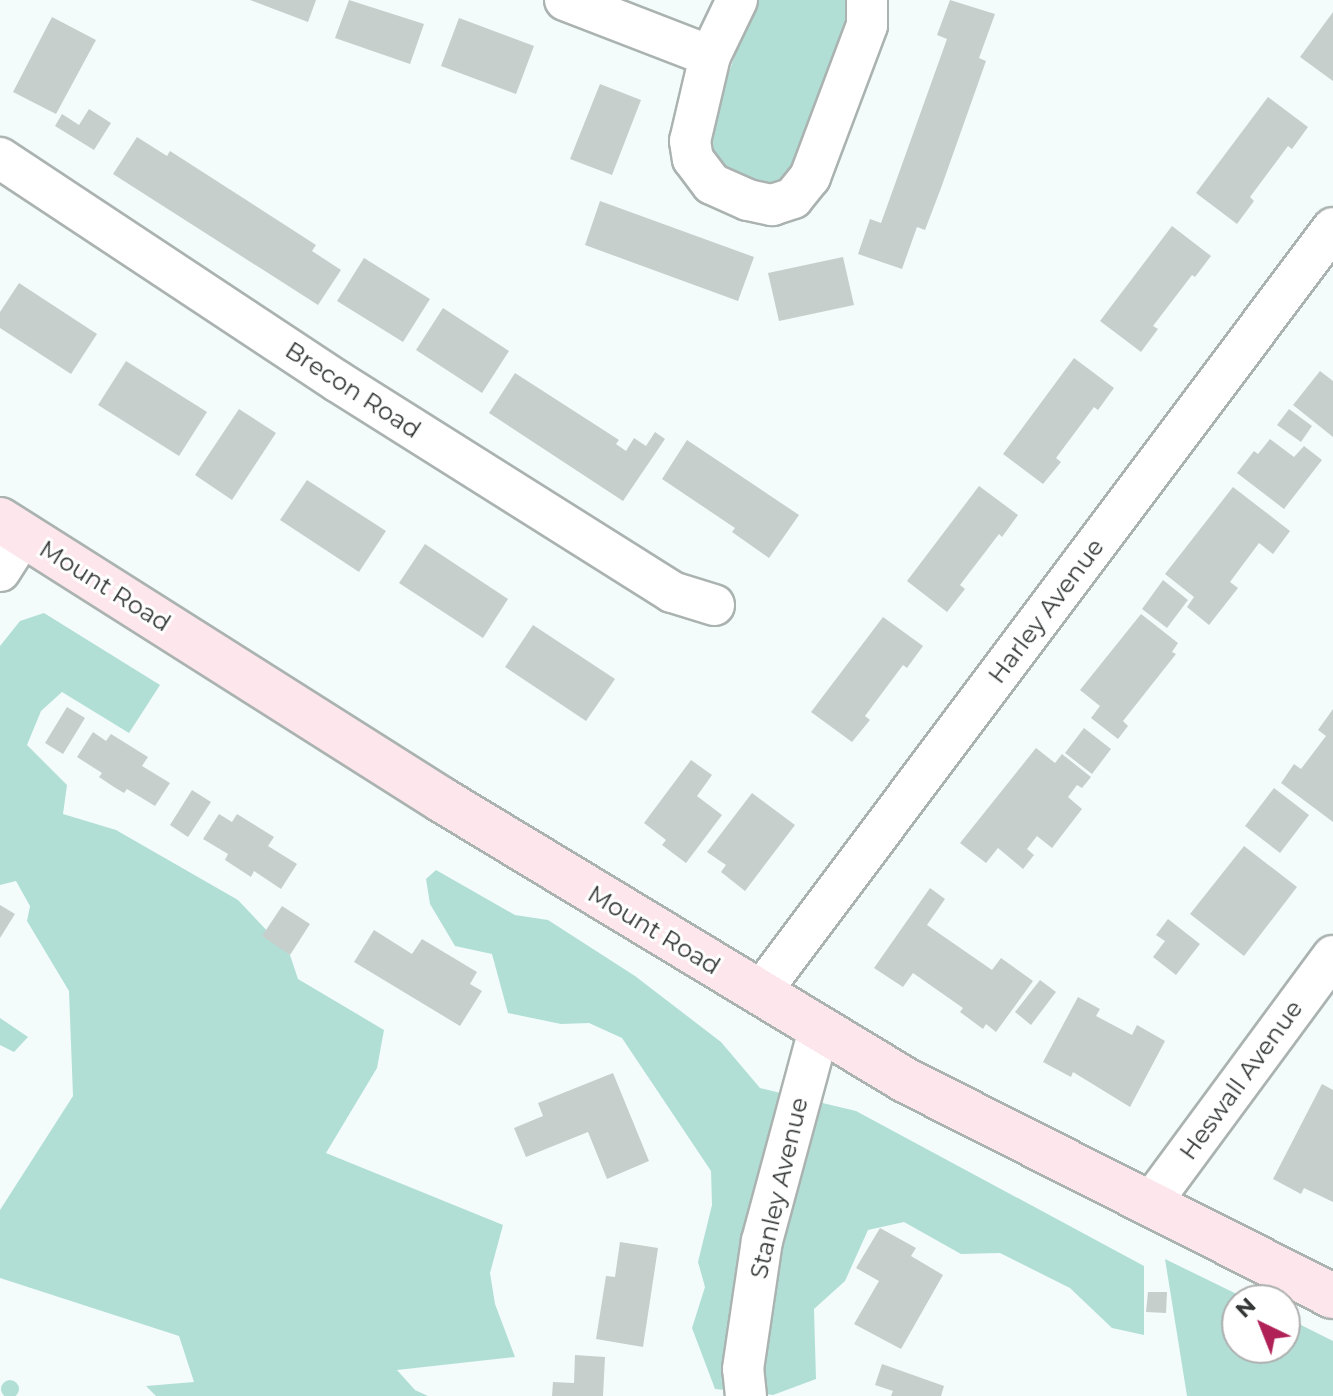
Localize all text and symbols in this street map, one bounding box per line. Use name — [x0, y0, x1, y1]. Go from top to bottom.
street label: Brecon Road — [280, 336, 426, 444]
street label: Harley Avenue — [982, 533, 1110, 689]
street label: Mount Road — [34, 534, 176, 638]
street label: Mount Road — [583, 879, 725, 981]
street label: Heswall Avenue — [1173, 995, 1309, 1165]
street label: Stanley Avenue — [744, 1095, 814, 1281]
north arrow — [1221, 1284, 1301, 1364]
text: N — [1230, 1292, 1261, 1323]

